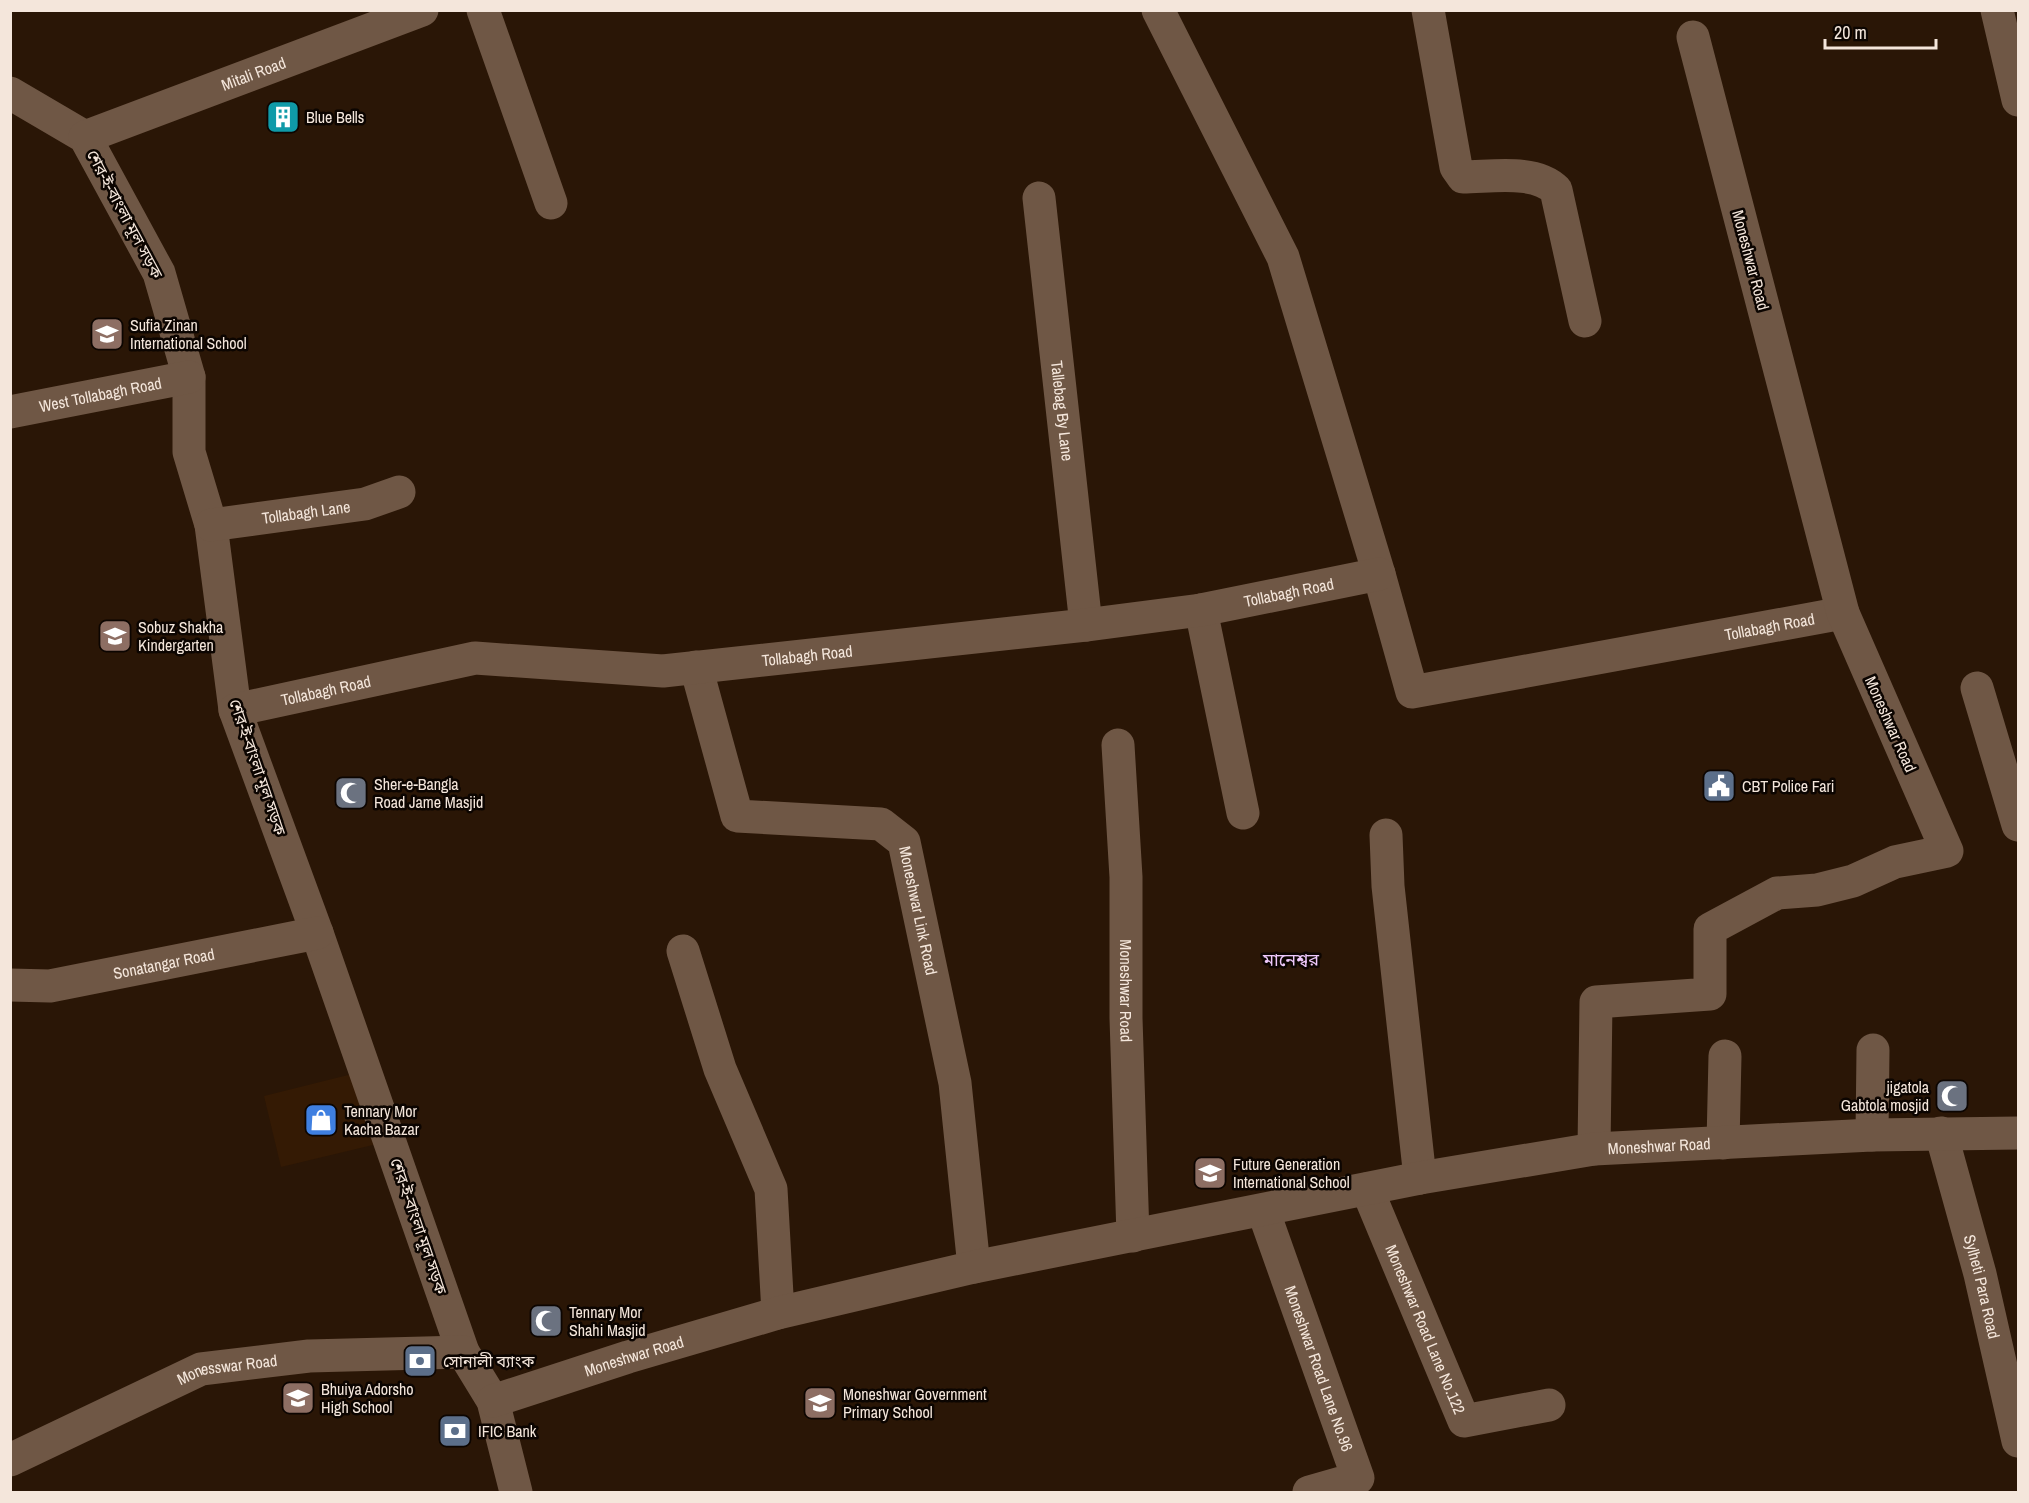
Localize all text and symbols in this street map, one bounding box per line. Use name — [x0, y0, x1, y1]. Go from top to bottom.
scale bar — [1825, 12, 1936, 50]
text: 20 m — [1834, 20, 1867, 45]
street label: Mitali Road — [218, 51, 289, 96]
building icon: Blue Bells — [265, 99, 301, 135]
place label: Blue Bells — [306, 106, 364, 128]
street label: শের-ই-বাংলা মূল সড়ক — [82, 146, 169, 283]
street label: Moneshwar Road — [1727, 207, 1775, 313]
place label: Sufia Zinan International School — [130, 314, 247, 354]
school or university icon: Sufia Zinan International School — [89, 316, 125, 352]
street label: Tallebag By Lane — [1046, 359, 1079, 462]
street label: West Tollabagh Road — [37, 372, 163, 417]
street label: Tollabagh Lane — [261, 495, 352, 529]
street label: Tollabagh Road — [1242, 572, 1336, 612]
street label: Tollabagh Road — [1723, 607, 1816, 646]
place label: Sobuz Shakha Kindergarten — [138, 616, 224, 656]
school or university icon: Sobuz Shakha Kindergarten — [97, 618, 133, 654]
street label: Tollabagh Road — [761, 639, 854, 671]
street label: Tollabagh Road — [279, 670, 373, 711]
street label: Moneshwar Road — [1860, 673, 1922, 775]
street label: শের-ই-বাংলা মূল সড়ক — [224, 696, 292, 839]
public building icon: CBT Police Fari — [1701, 768, 1737, 804]
place label: Sher-e-Bangla Road Jame Masjid — [374, 773, 483, 813]
mosque icon: Sher-e-Bangla Road Jame Masjid — [333, 775, 369, 811]
place label: CBT Police Fari — [1742, 775, 1834, 797]
street label: Moneshwar Link Road — [894, 844, 943, 977]
street label: Moneshwar Road — [1115, 939, 1138, 1043]
street label: Sonatangar Road — [111, 943, 216, 984]
district label: মানেশ্বর — [1262, 947, 1319, 972]
place label: jigatola Gabtola mosjid — [1841, 1076, 1930, 1116]
mosque icon: jigatola Gabtola mosjid — [1934, 1078, 1970, 1114]
place label: Tennary Mor Kacha Bazar — [344, 1100, 420, 1140]
shop icon: Tennary Mor Kacha Bazar — [303, 1102, 339, 1138]
street label: Moneshwar Road — [1607, 1132, 1711, 1159]
place label: Future Generation International School — [1233, 1153, 1350, 1193]
street label: শের-ই-বাংলা মূল সড়ক — [385, 1155, 453, 1298]
school or university icon: Future Generation International School — [1192, 1155, 1228, 1191]
street label: Sylheti Para Road — [1959, 1232, 2005, 1341]
street label: Moneshwar Road Lane No.122 — [1380, 1241, 1471, 1417]
street label: Moneshwar Road Lane No.96 — [1280, 1282, 1359, 1454]
place label: Tennary Mor Shahi Masjid — [569, 1301, 646, 1341]
mosque icon: Tennary Mor Shahi Masjid — [528, 1303, 564, 1339]
street label: Moneshwar Road — [581, 1330, 686, 1382]
bank icon: সোনালী ব্যাংক — [402, 1343, 438, 1379]
street label: Monesswar Road — [173, 1349, 278, 1390]
place label: সোনালী ব্যাংক — [443, 1350, 536, 1372]
place label: Bhuiya Adorsho High School — [321, 1378, 414, 1418]
school or university icon: Bhuiya Adorsho High School — [280, 1380, 316, 1416]
place label: Moneshwar Government Primary School — [843, 1383, 987, 1423]
school or university icon: Moneshwar Government Primary School — [802, 1385, 838, 1421]
bank icon: IFIC Bank — [437, 1413, 473, 1449]
place label: IFIC Bank — [478, 1420, 537, 1442]

